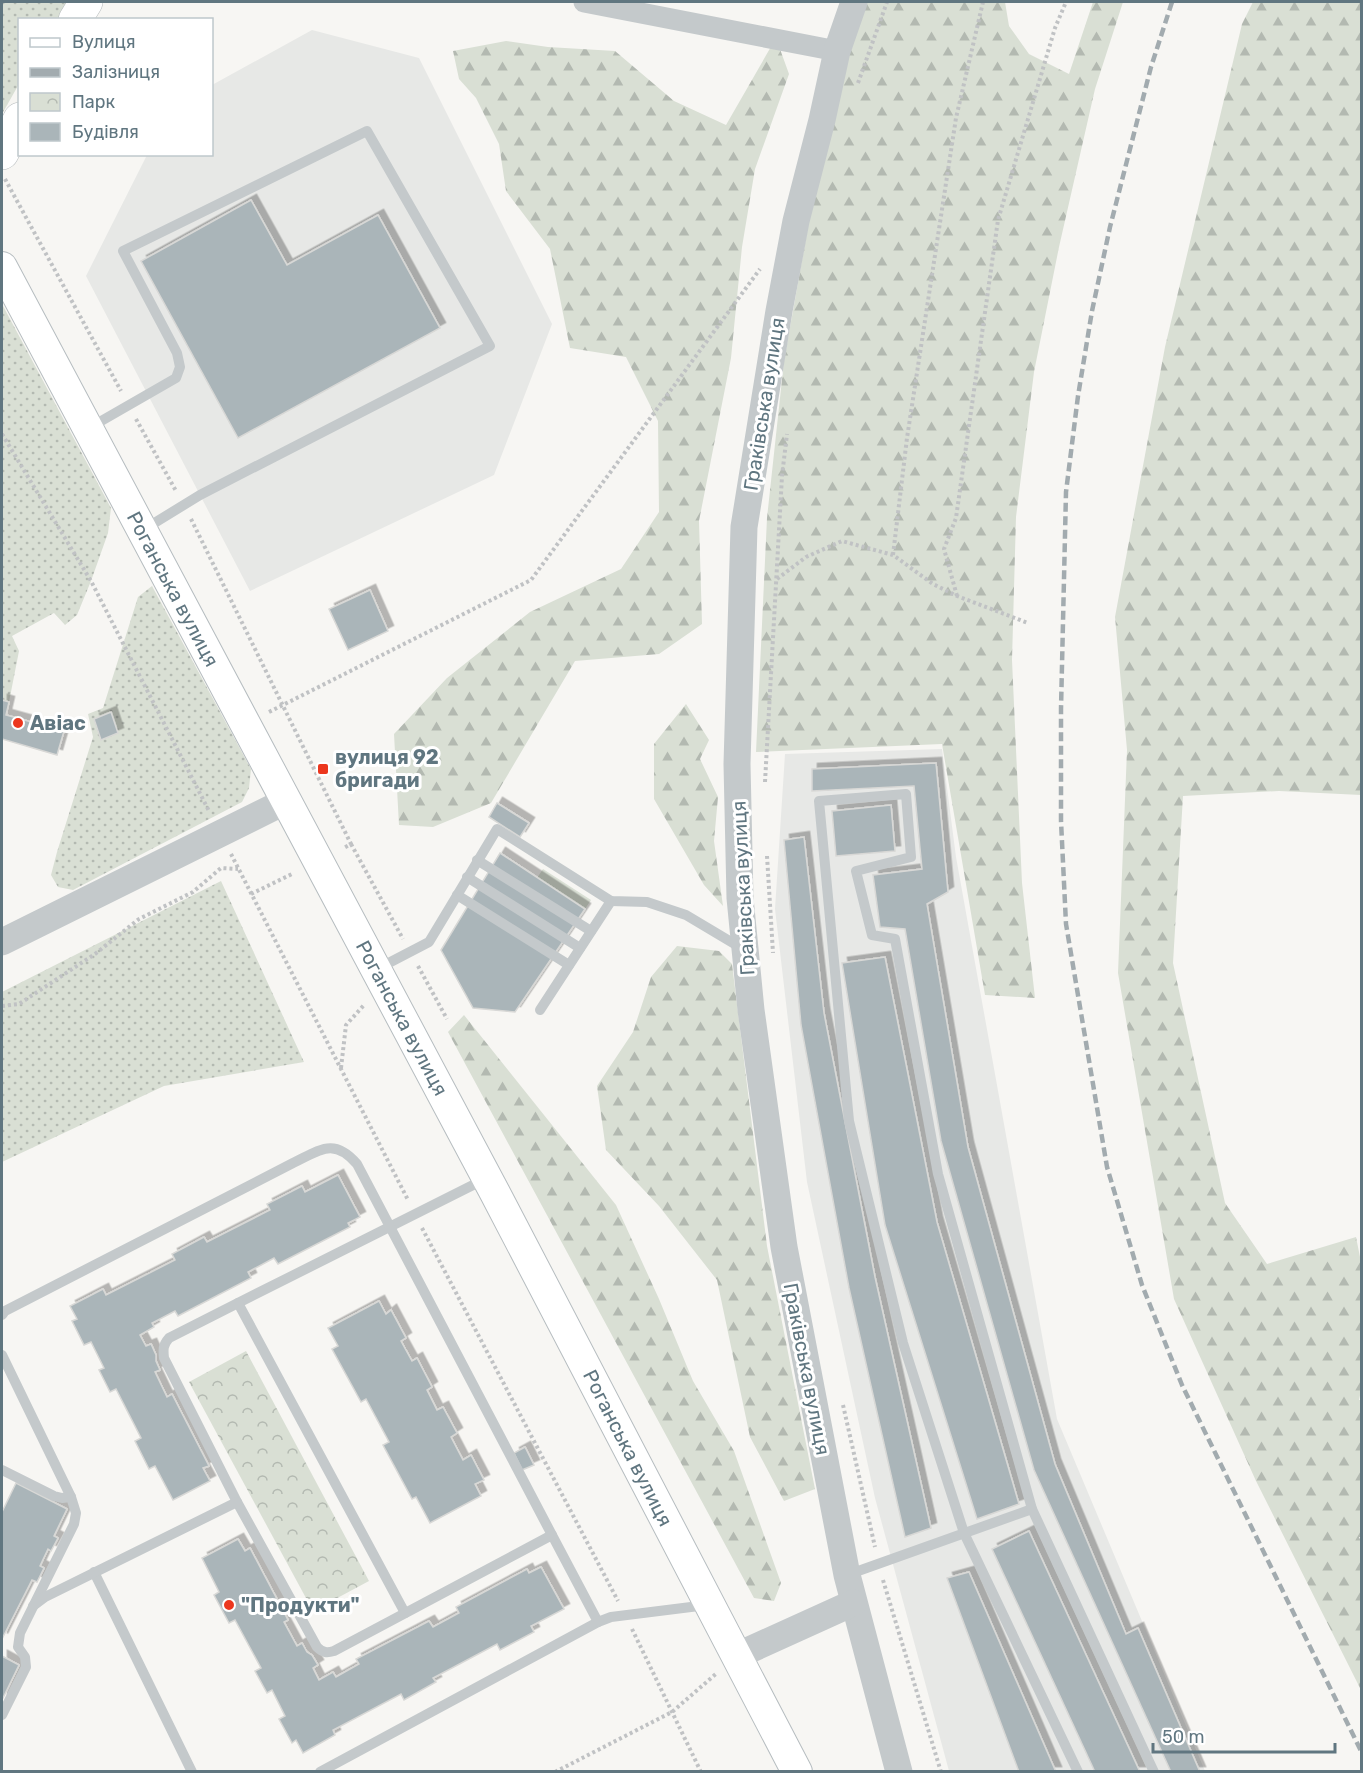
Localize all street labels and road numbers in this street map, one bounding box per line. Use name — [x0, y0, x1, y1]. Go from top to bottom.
street label: Граківська вулиця — [738, 316, 790, 492]
street label: Роганська вулиця — [122, 507, 224, 671]
street label: Граківська вулиця — [726, 800, 760, 976]
street label: Роганська вулиця — [351, 936, 453, 1100]
street label: Граківська вулиця — [779, 1281, 835, 1457]
street label: Роганська вулиця — [578, 1366, 678, 1530]

